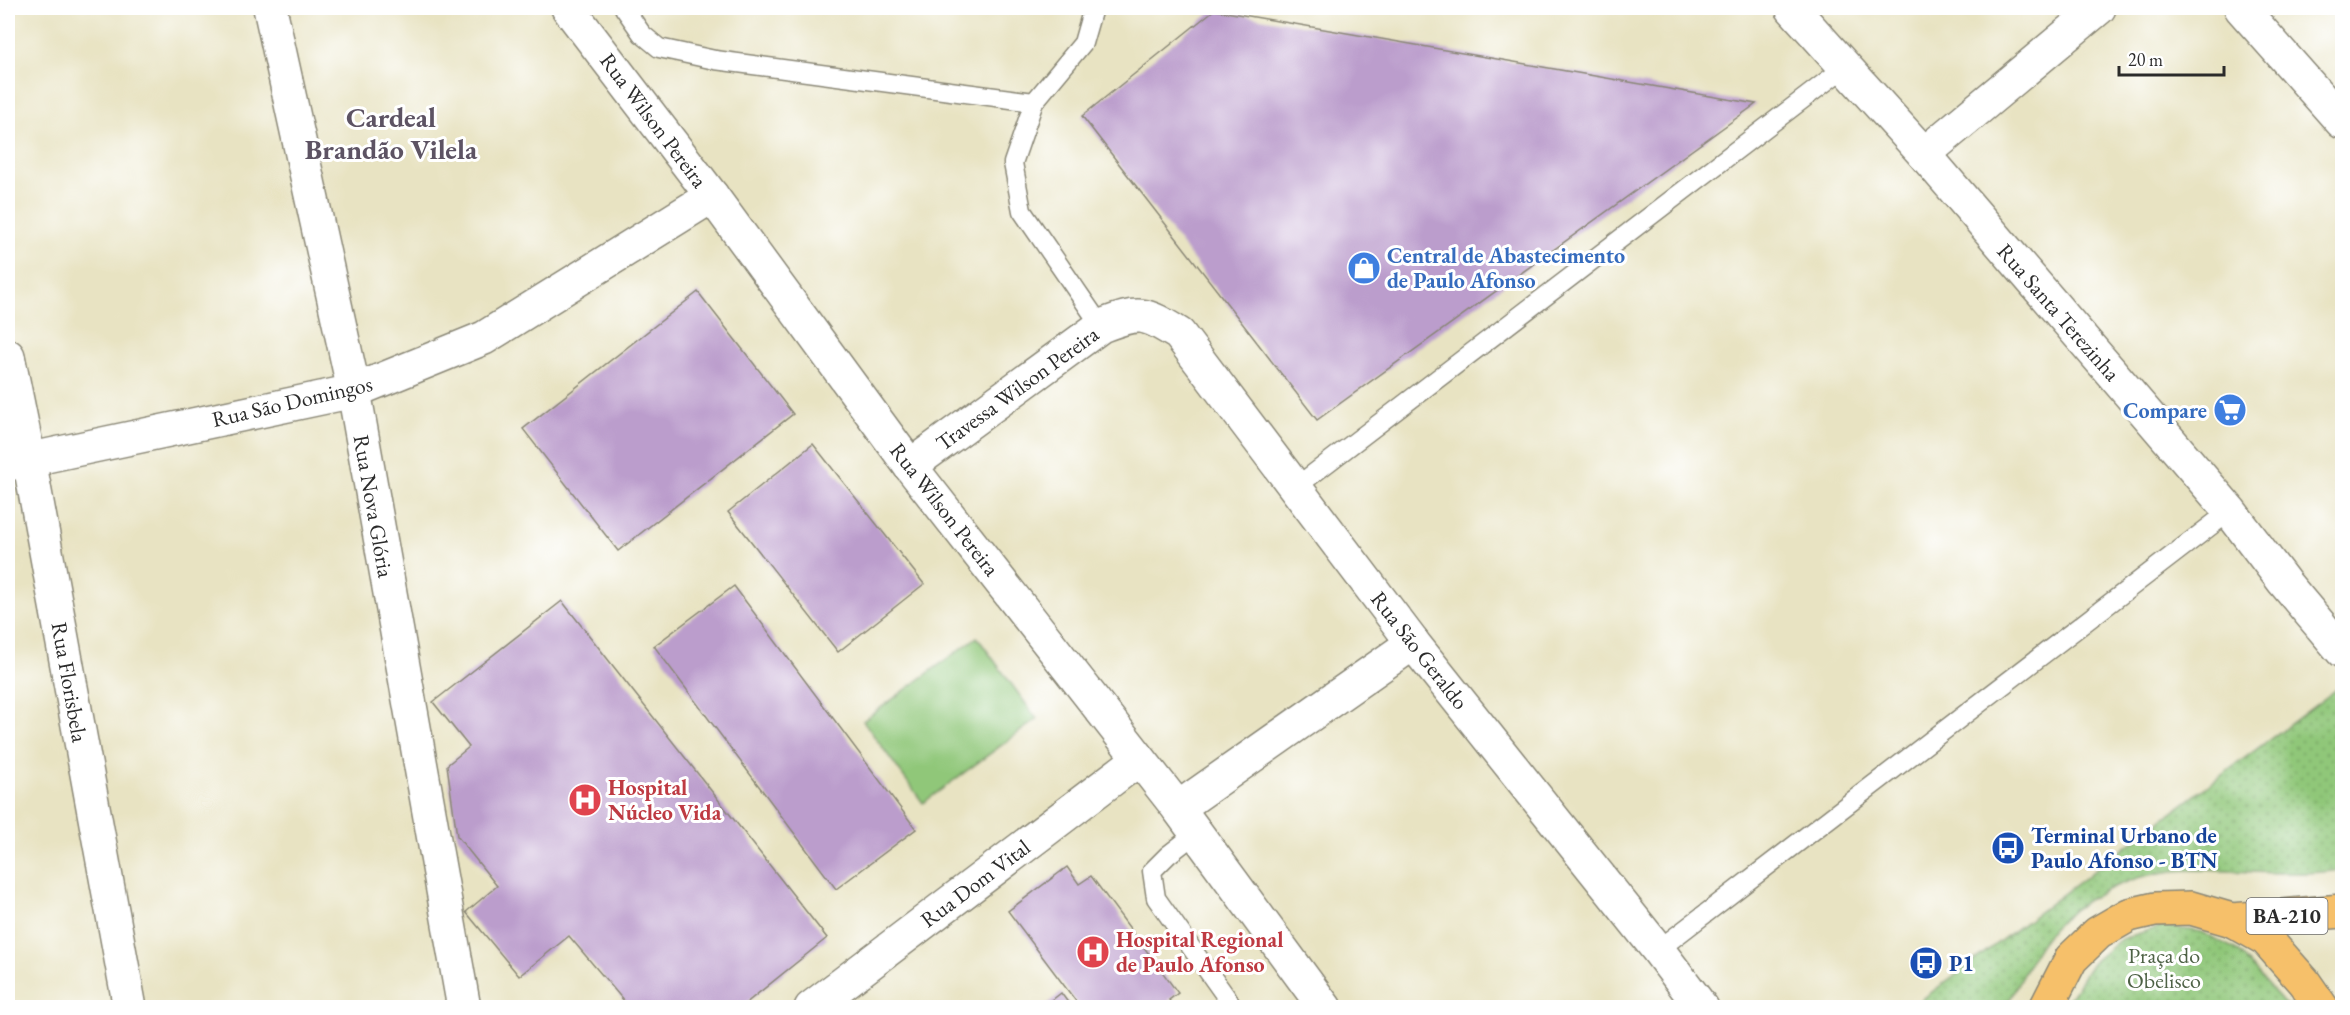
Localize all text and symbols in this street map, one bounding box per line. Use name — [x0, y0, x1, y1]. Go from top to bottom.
scale bar — [2119, 39, 2224, 77]
street label: Rua Wilson Pereira — [593, 47, 714, 194]
text: 20 m — [2128, 48, 2163, 71]
district label: Cardeal Brandão Vilela — [305, 99, 478, 167]
street label: Rua Santa Terezinha — [1991, 237, 2127, 387]
place label: Central de Abastecimento de Paulo Afonso — [1387, 241, 1625, 295]
shop icon: Central de Abastecimento de Paulo Afonso — [1346, 250, 1382, 286]
street label: Travessa Wilson Pereira — [930, 319, 1105, 457]
street label: Rua São Domingos — [209, 369, 375, 434]
supermarket icon: Compare — [2212, 392, 2248, 428]
place label: Compare — [2123, 396, 2207, 425]
street label: Rua Nova Glória — [347, 432, 400, 580]
street label: Rua Wilson Pereira — [883, 437, 1006, 582]
street label: Rua São Geraldo — [1364, 585, 1475, 716]
street label: Rua Florisbela — [45, 620, 94, 745]
place label: Hospital Núcleo Vida — [608, 773, 722, 827]
hospital icon: Hospital Núcleo Vida — [567, 782, 603, 818]
place label: Terminal Urbano de Paulo Afonso - BTN — [2031, 821, 2218, 875]
bus stop icon: Terminal Urbano de Paulo Afonso - BTN — [1990, 830, 2026, 866]
street label: Rua Dom Vital — [915, 833, 1036, 934]
road number: BA-210 — [2246, 898, 2328, 934]
place label: Hospital Regional de Paulo Afonso — [1116, 925, 1283, 979]
hospital icon: Hospital Regional de Paulo Afonso — [1075, 934, 1111, 970]
park label: Praça do Obelisco — [2127, 941, 2201, 995]
bus stop icon: P1 — [1908, 945, 1944, 981]
place label: P1 — [1949, 949, 1974, 978]

